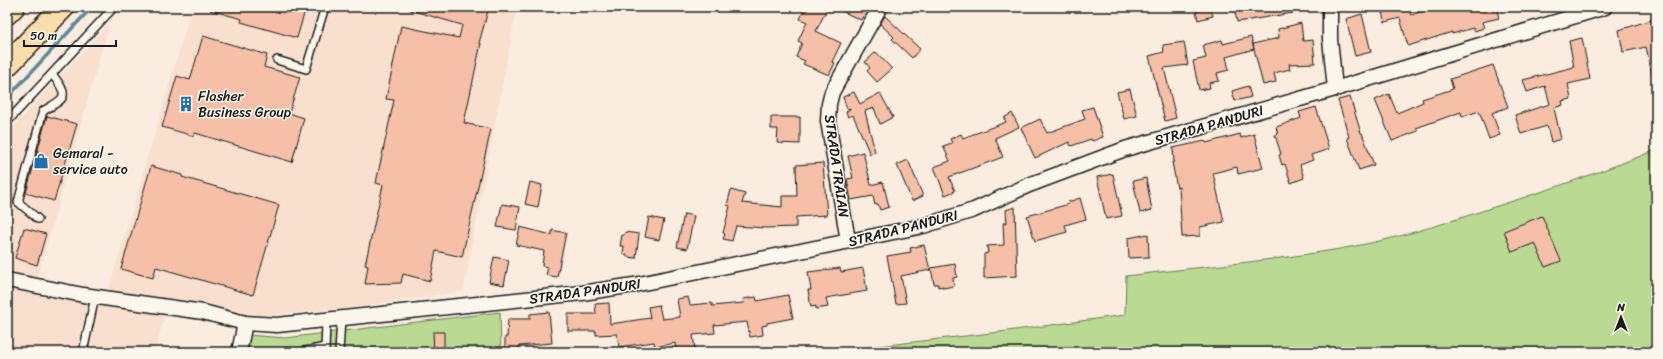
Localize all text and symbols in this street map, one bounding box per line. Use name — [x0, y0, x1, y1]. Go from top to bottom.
scale bar — [24, 22, 116, 48]
text: 50 m — [30, 25, 57, 47]
place label: Flasher Business Group — [198, 84, 292, 125]
building icon: Flasher Business Group — [177, 95, 195, 113]
street label: STRADA PANDURI — [1152, 98, 1267, 153]
street label: STRADA TRAIAN — [817, 113, 856, 220]
place label: Gemaral - service auto — [52, 141, 128, 182]
shop icon: Gemaral - service auto — [32, 152, 50, 170]
street label: STRADA PANDURI — [846, 203, 961, 254]
street label: STRADA PANDURI — [528, 271, 643, 312]
north arrow — [1601, 297, 1641, 337]
text: N — [1616, 298, 1625, 317]

